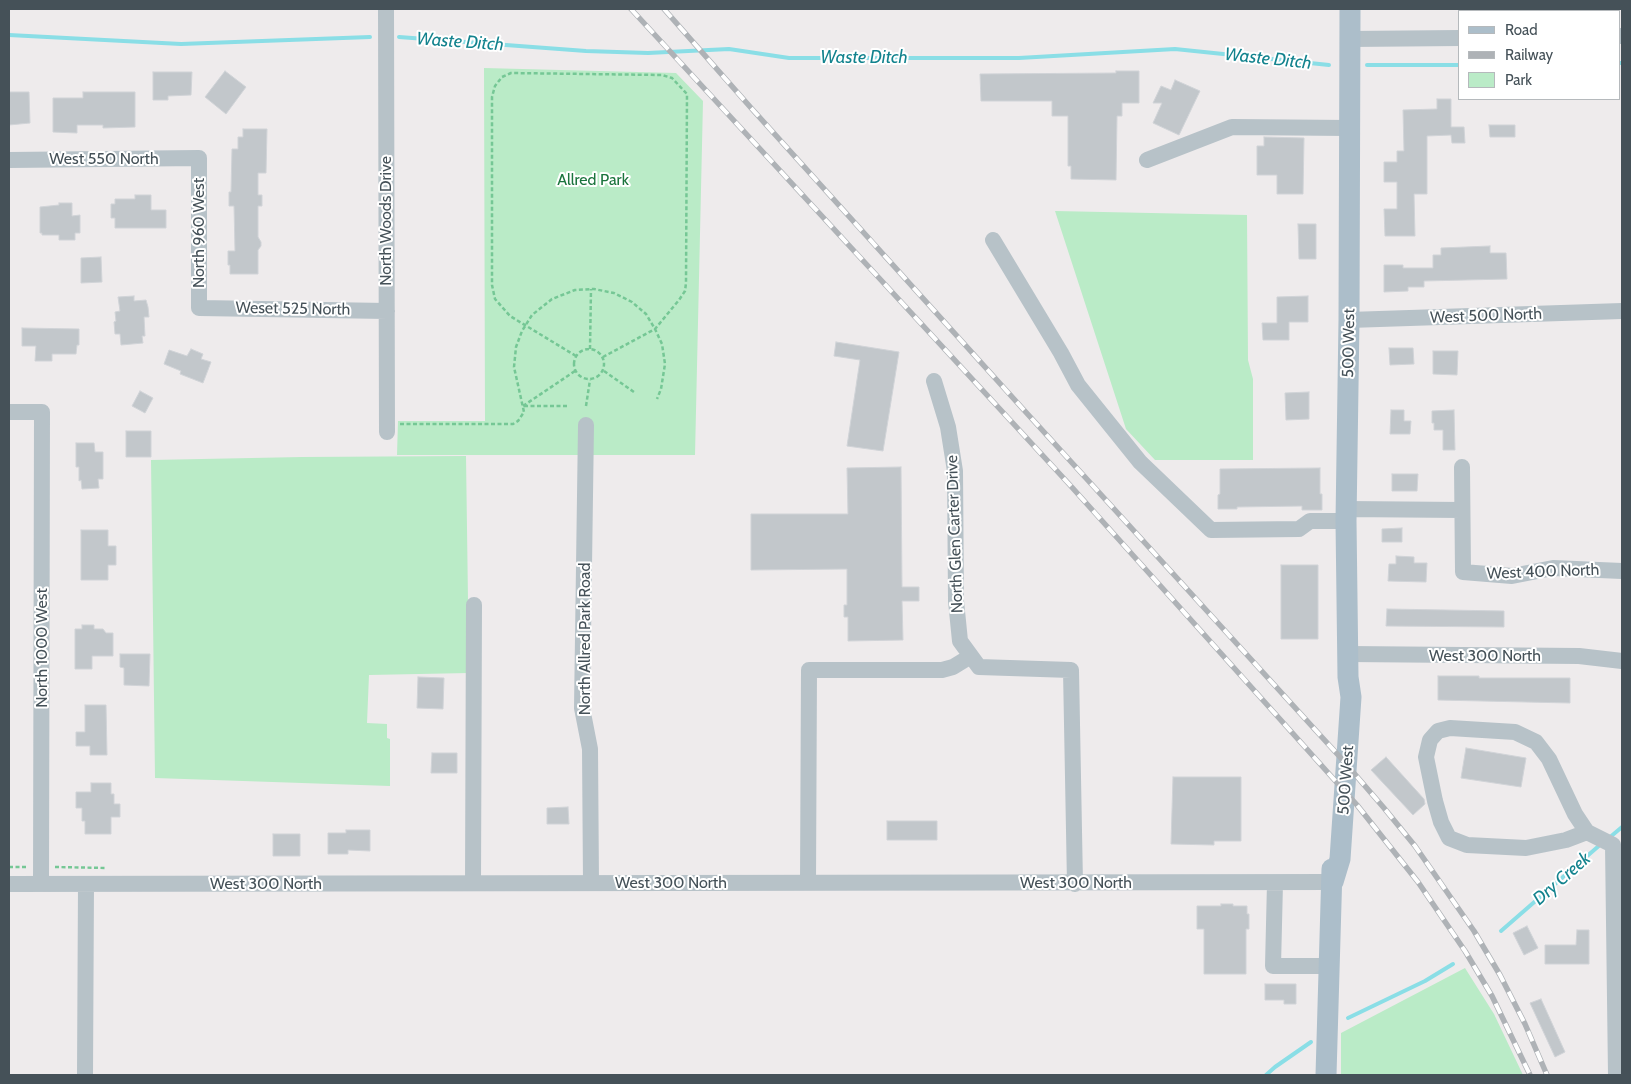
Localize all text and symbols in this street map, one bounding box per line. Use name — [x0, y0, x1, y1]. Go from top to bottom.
legend — [1458, 10, 1621, 100]
text: Road — [1505, 21, 1538, 39]
water label: Waste Ditch — [416, 28, 504, 56]
water label: Waste Ditch — [1223, 44, 1313, 74]
text: Railway — [1505, 46, 1553, 64]
water label: Waste Ditch — [820, 47, 908, 69]
text: Park — [1505, 71, 1532, 89]
street label: West 550 North — [49, 149, 159, 169]
street label: North Woods Drive — [376, 156, 396, 286]
park label: Allred Park — [557, 170, 629, 190]
street label: North 960 West — [189, 178, 209, 288]
street label: Weset 525 North — [235, 298, 351, 320]
street label: West 500 North — [1430, 304, 1542, 328]
street label: 500 West — [1339, 308, 1359, 378]
street label: North Glen Carter Drive — [943, 455, 967, 613]
street label: West 400 North — [1486, 560, 1600, 584]
street label: North Allred Park Road — [575, 563, 595, 715]
street label: North 1000 West — [32, 588, 52, 708]
street label: West 300 North — [1429, 646, 1541, 666]
street label: 500 West — [1334, 745, 1358, 815]
water label: Dry Creek — [1529, 848, 1595, 910]
street label: West 300 North — [615, 873, 727, 893]
street label: West 300 North — [1020, 873, 1132, 893]
street label: West 300 North — [210, 874, 322, 894]

